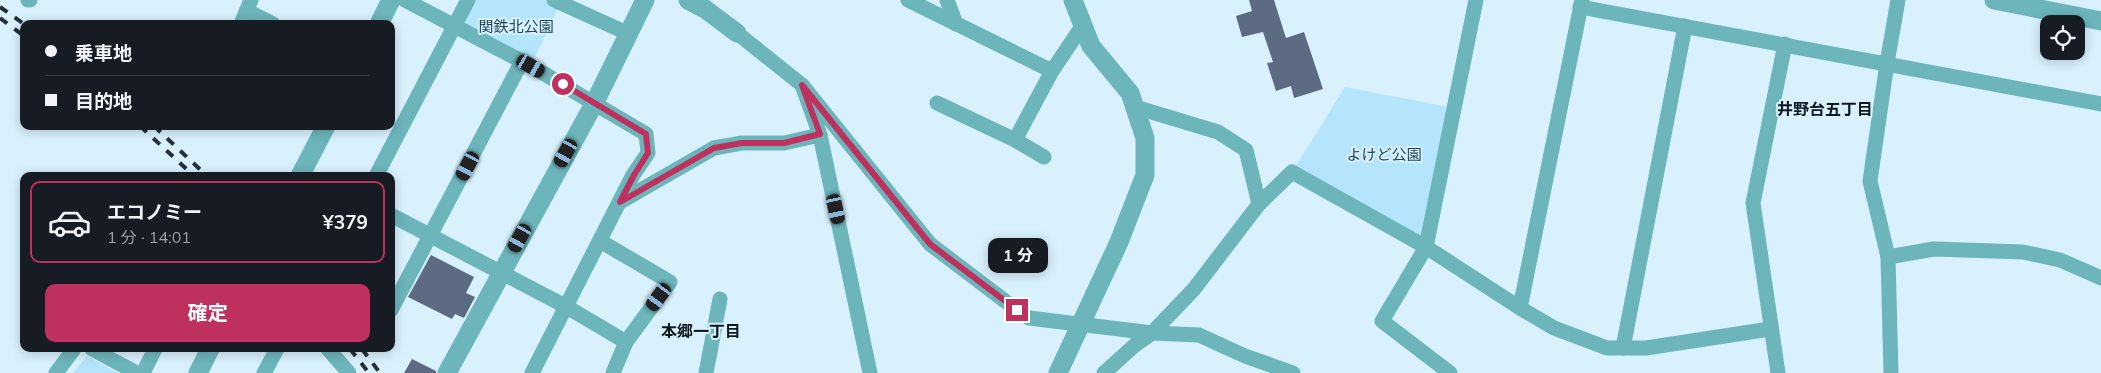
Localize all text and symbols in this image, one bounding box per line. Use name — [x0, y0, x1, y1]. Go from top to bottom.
map controls — [2040, 15, 2085, 60]
button: locate — [2040, 15, 2085, 60]
park label: 関鉄北公園 — [478, 17, 554, 36]
text: 乗車地 — [75, 41, 132, 65]
car — [514, 52, 547, 80]
route start — [552, 73, 574, 95]
text: 目的地 — [75, 89, 132, 113]
district label: 井野台五丁目 — [1777, 99, 1873, 119]
car — [552, 136, 579, 170]
park label: よけど公園 — [1346, 145, 1422, 164]
car — [454, 149, 481, 183]
car — [825, 193, 846, 225]
icon: car — [47, 200, 92, 245]
text: エコノミー — [107, 200, 202, 224]
text: ¥379 — [322, 210, 368, 234]
car — [506, 221, 533, 255]
text: 1 分 · 14:01 — [107, 227, 191, 247]
callout: 1 分 — [987, 238, 1047, 272]
text: 1 分 — [1003, 245, 1033, 265]
car — [644, 280, 673, 314]
button: 確定 — [45, 284, 370, 342]
route end — [1006, 299, 1028, 321]
district label: 本郷一丁目 — [661, 321, 741, 341]

